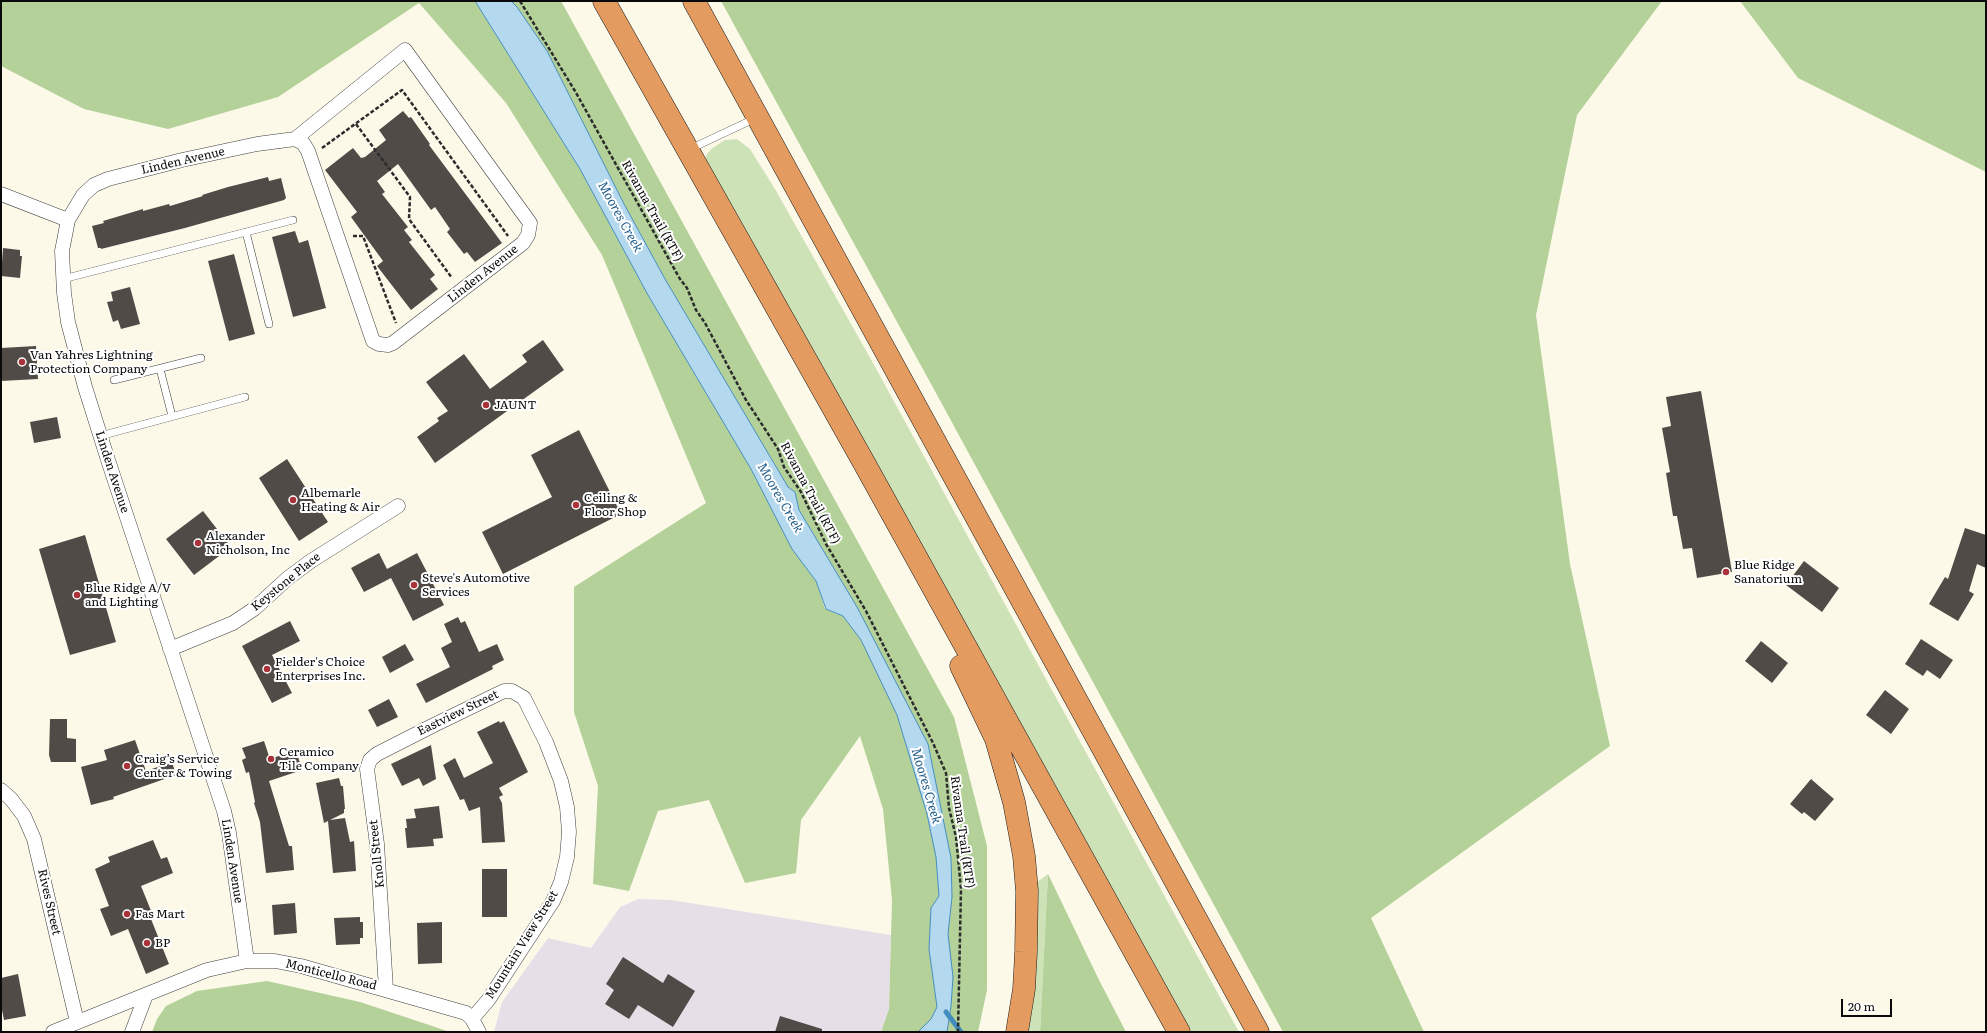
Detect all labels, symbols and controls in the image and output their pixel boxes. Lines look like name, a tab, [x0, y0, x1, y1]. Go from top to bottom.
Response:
street label: Linden Avenue	[140, 144, 226, 178]
street label: Rivanna Trail (RTF)	[618, 158, 686, 264]
water label: Moores Creek	[594, 179, 646, 255]
street label: Linden Avenue	[445, 242, 521, 306]
place label: Van Yahres Lightning Protection Company	[30, 348, 153, 376]
marker: Van Yahres Lightning Protection Company	[17, 357, 27, 367]
place label: JAUNT	[494, 398, 536, 412]
marker: JAUNT	[481, 400, 491, 410]
street label: Linden Avenue	[92, 429, 132, 515]
street label: Rivanna Trail (RTF)	[777, 440, 843, 546]
water label: Moores Creek	[754, 460, 806, 536]
place label: Albemarle Heating & Air	[301, 486, 380, 514]
place label: Ceiling & Floor Shop	[584, 491, 646, 519]
marker: Albemarle Heating & Air	[288, 495, 298, 505]
marker: Ceiling & Floor Shop	[571, 500, 581, 510]
place label: Alexander Nicholson, Inc	[206, 529, 290, 557]
marker: Alexander Nicholson, Inc	[193, 538, 203, 548]
street label: Keystone Place	[249, 550, 323, 614]
place label: Blue Ridge Sanatorium	[1734, 558, 1802, 586]
marker: Blue Ridge Sanatorium	[1721, 567, 1731, 577]
place label: Steve's Automotive Services	[422, 571, 530, 599]
marker: Steve's Automotive Services	[409, 580, 419, 590]
place label: Blue Ridge A/V and Lighting	[85, 581, 171, 609]
marker: Blue Ridge A/V and Lighting	[72, 590, 82, 600]
place label: Fielder's Choice Enterprises Inc.	[275, 655, 366, 683]
marker: Fielder's Choice Enterprises Inc.	[262, 664, 272, 674]
street label: Eastview Street	[415, 687, 501, 739]
place label: Ceramico Tile Company	[279, 745, 359, 773]
water label: Moores Creek	[908, 746, 944, 826]
place label: Craig’s Service Center & Towing	[135, 752, 232, 780]
marker: Ceramico Tile Company	[266, 754, 276, 764]
marker: Craig’s Service Center & Towing	[122, 761, 132, 771]
street label: Rivanna Trail (RTF)	[947, 775, 977, 889]
street label: Linden Avenue	[218, 818, 246, 904]
street label: Knoll Street	[366, 819, 388, 889]
street label: Rives Street	[34, 868, 64, 936]
street label: Mountain View Street	[483, 888, 561, 1002]
place label: Fas Mart	[135, 907, 185, 921]
marker: Fas Mart	[122, 909, 132, 919]
place label: BP	[155, 936, 170, 950]
marker: BP	[142, 938, 152, 948]
street label: Monticello Road	[284, 957, 378, 993]
scale bar	[1843, 991, 1894, 1017]
text: 20 m	[1848, 997, 1875, 1015]

